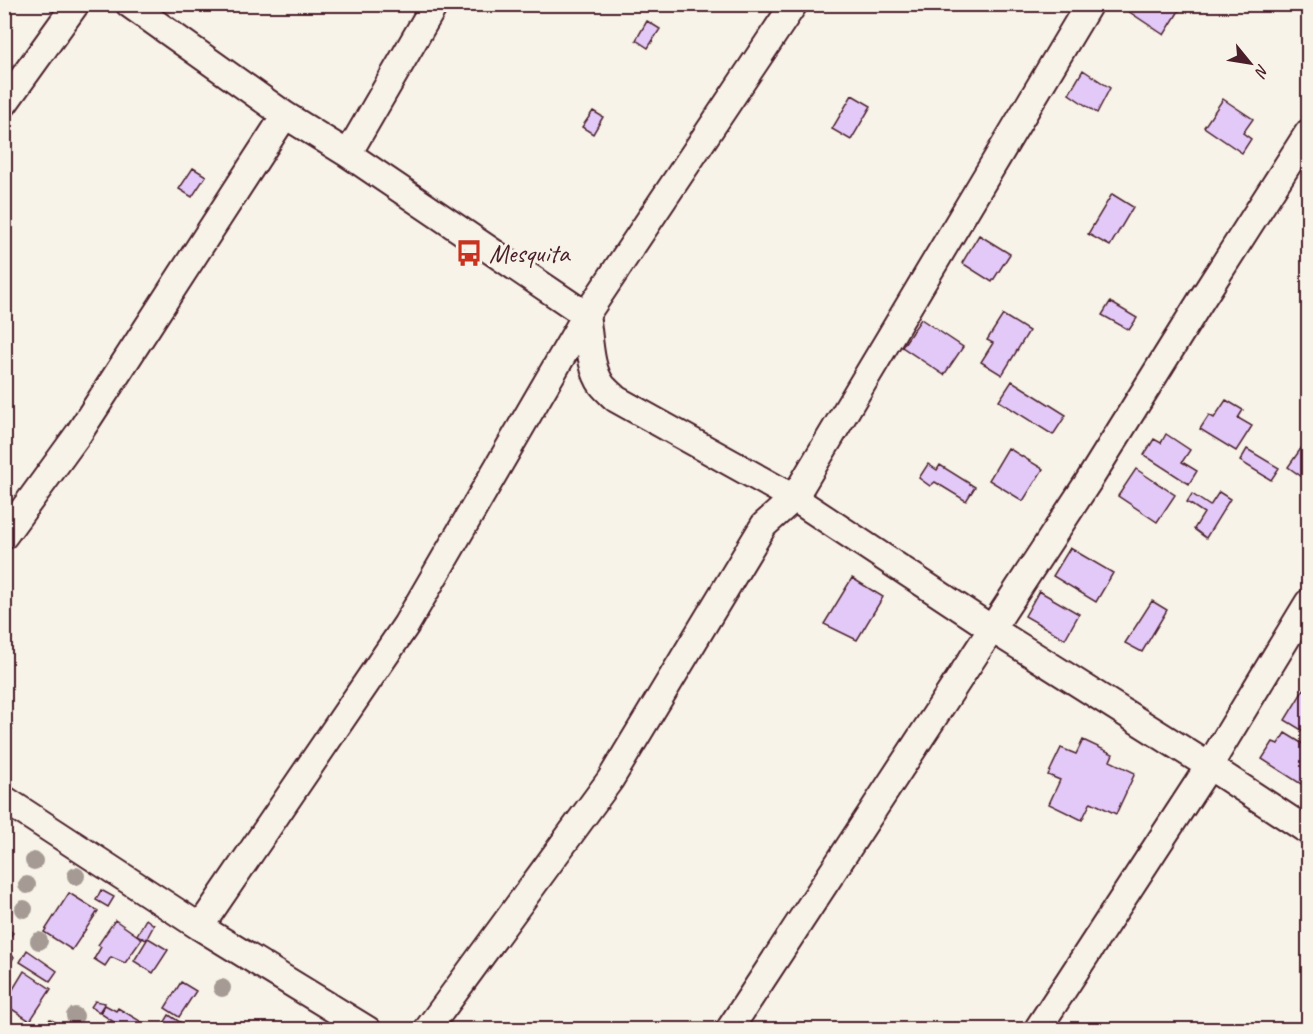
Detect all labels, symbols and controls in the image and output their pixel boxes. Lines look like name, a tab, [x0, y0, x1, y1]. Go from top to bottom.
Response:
north arrow	[1220, 33, 1280, 93]
text: N	[1249, 61, 1273, 82]
place label: Mesquita	[489, 237, 571, 270]
bus stop icon: Mesquita	[454, 238, 484, 268]

